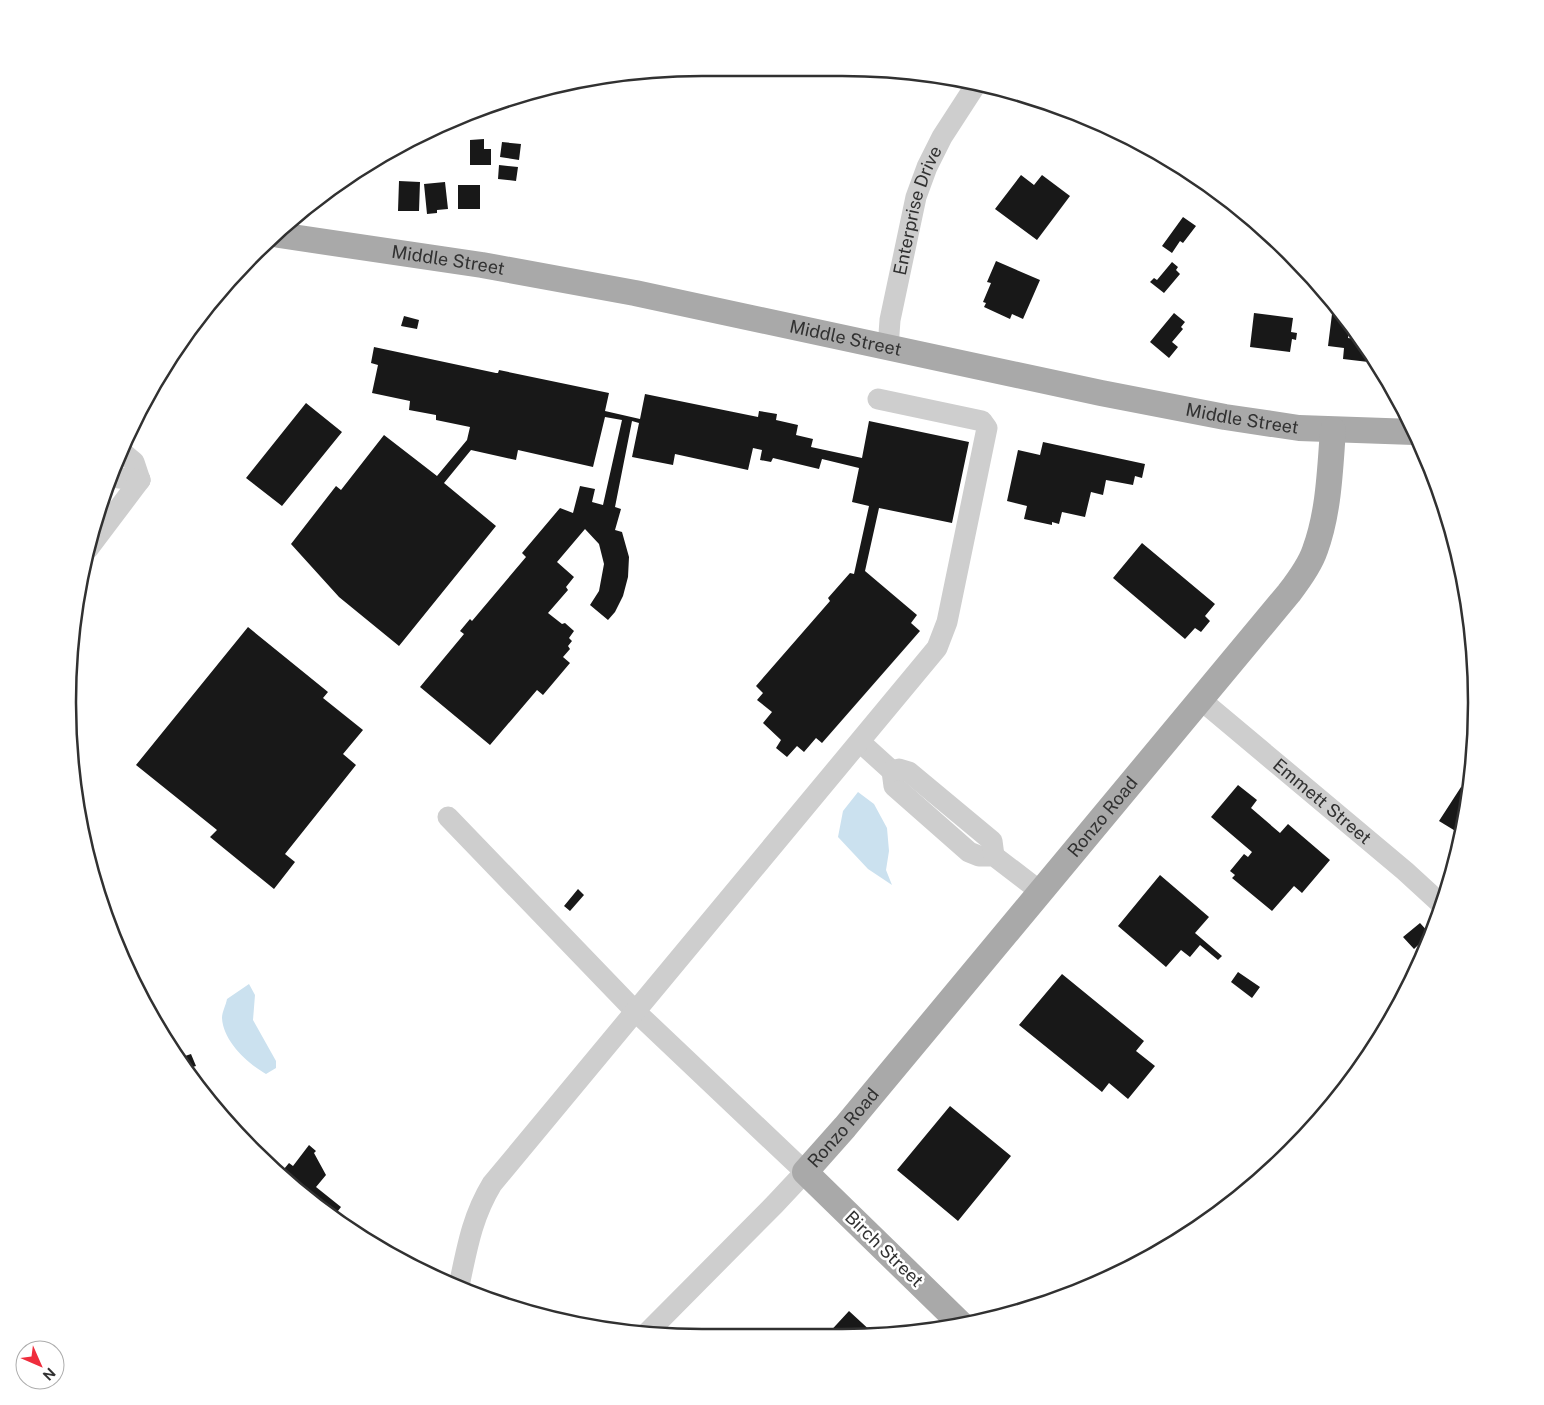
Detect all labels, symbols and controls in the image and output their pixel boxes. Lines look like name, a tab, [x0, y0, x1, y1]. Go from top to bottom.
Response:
street label: Enterprise Drive	[889, 142, 946, 277]
street label: Middle Street	[390, 241, 506, 279]
street label: Middle Street	[788, 315, 904, 360]
street label: Middle Street	[1184, 399, 1300, 438]
street label: Emmett Street	[1269, 754, 1376, 848]
street label: Ronzo Road	[1063, 772, 1142, 861]
street label: Ronzo Road	[803, 1084, 883, 1172]
street label: Birch Street	[841, 1206, 928, 1291]
north arrow	[15, 1340, 65, 1390]
text: N	[40, 1365, 59, 1384]

